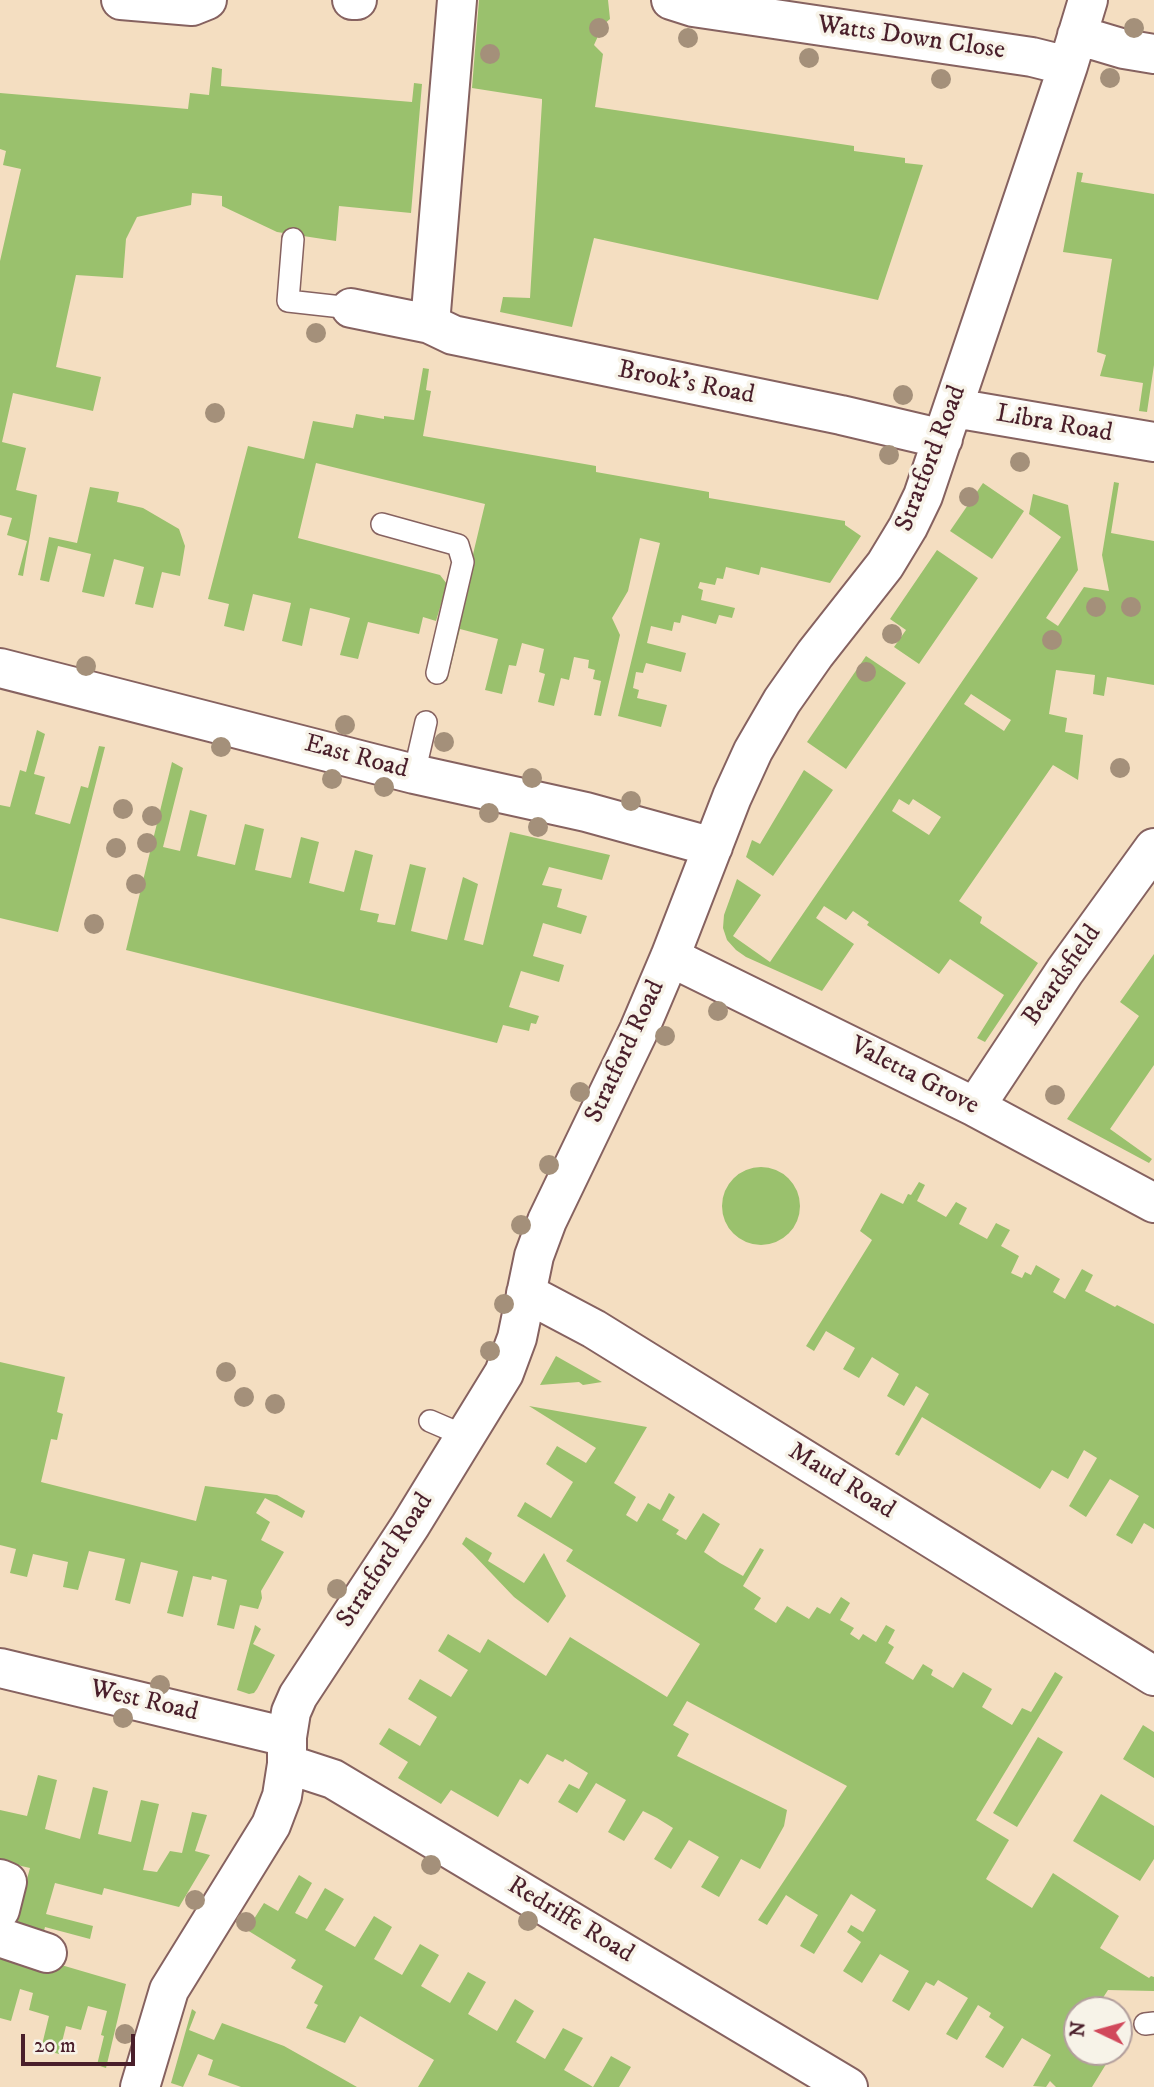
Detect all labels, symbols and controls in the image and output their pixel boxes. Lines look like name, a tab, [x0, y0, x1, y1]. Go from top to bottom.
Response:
street label: Watts Down Close	[815, 10, 1007, 68]
street label: Brook's Road	[615, 355, 757, 413]
street label: Stratford Road	[890, 382, 974, 536]
street label: Libra Road	[993, 399, 1115, 451]
street label: East Road	[301, 729, 411, 787]
street label: Beardsfield	[1017, 920, 1109, 1032]
street label: Stratford Road	[579, 976, 673, 1128]
street label: Valetta Grove	[844, 1031, 984, 1123]
street label: Maud Road	[782, 1437, 900, 1527]
street label: Stratford Road	[331, 1488, 441, 1634]
street label: West Road	[87, 1674, 201, 1730]
street label: Redriffe Road	[501, 1871, 639, 1971]
north arrow	[1063, 1996, 1133, 2066]
scale bar	[24, 2021, 138, 2064]
text: N	[1066, 2021, 1091, 2038]
text: 20 m	[34, 2033, 76, 2059]

